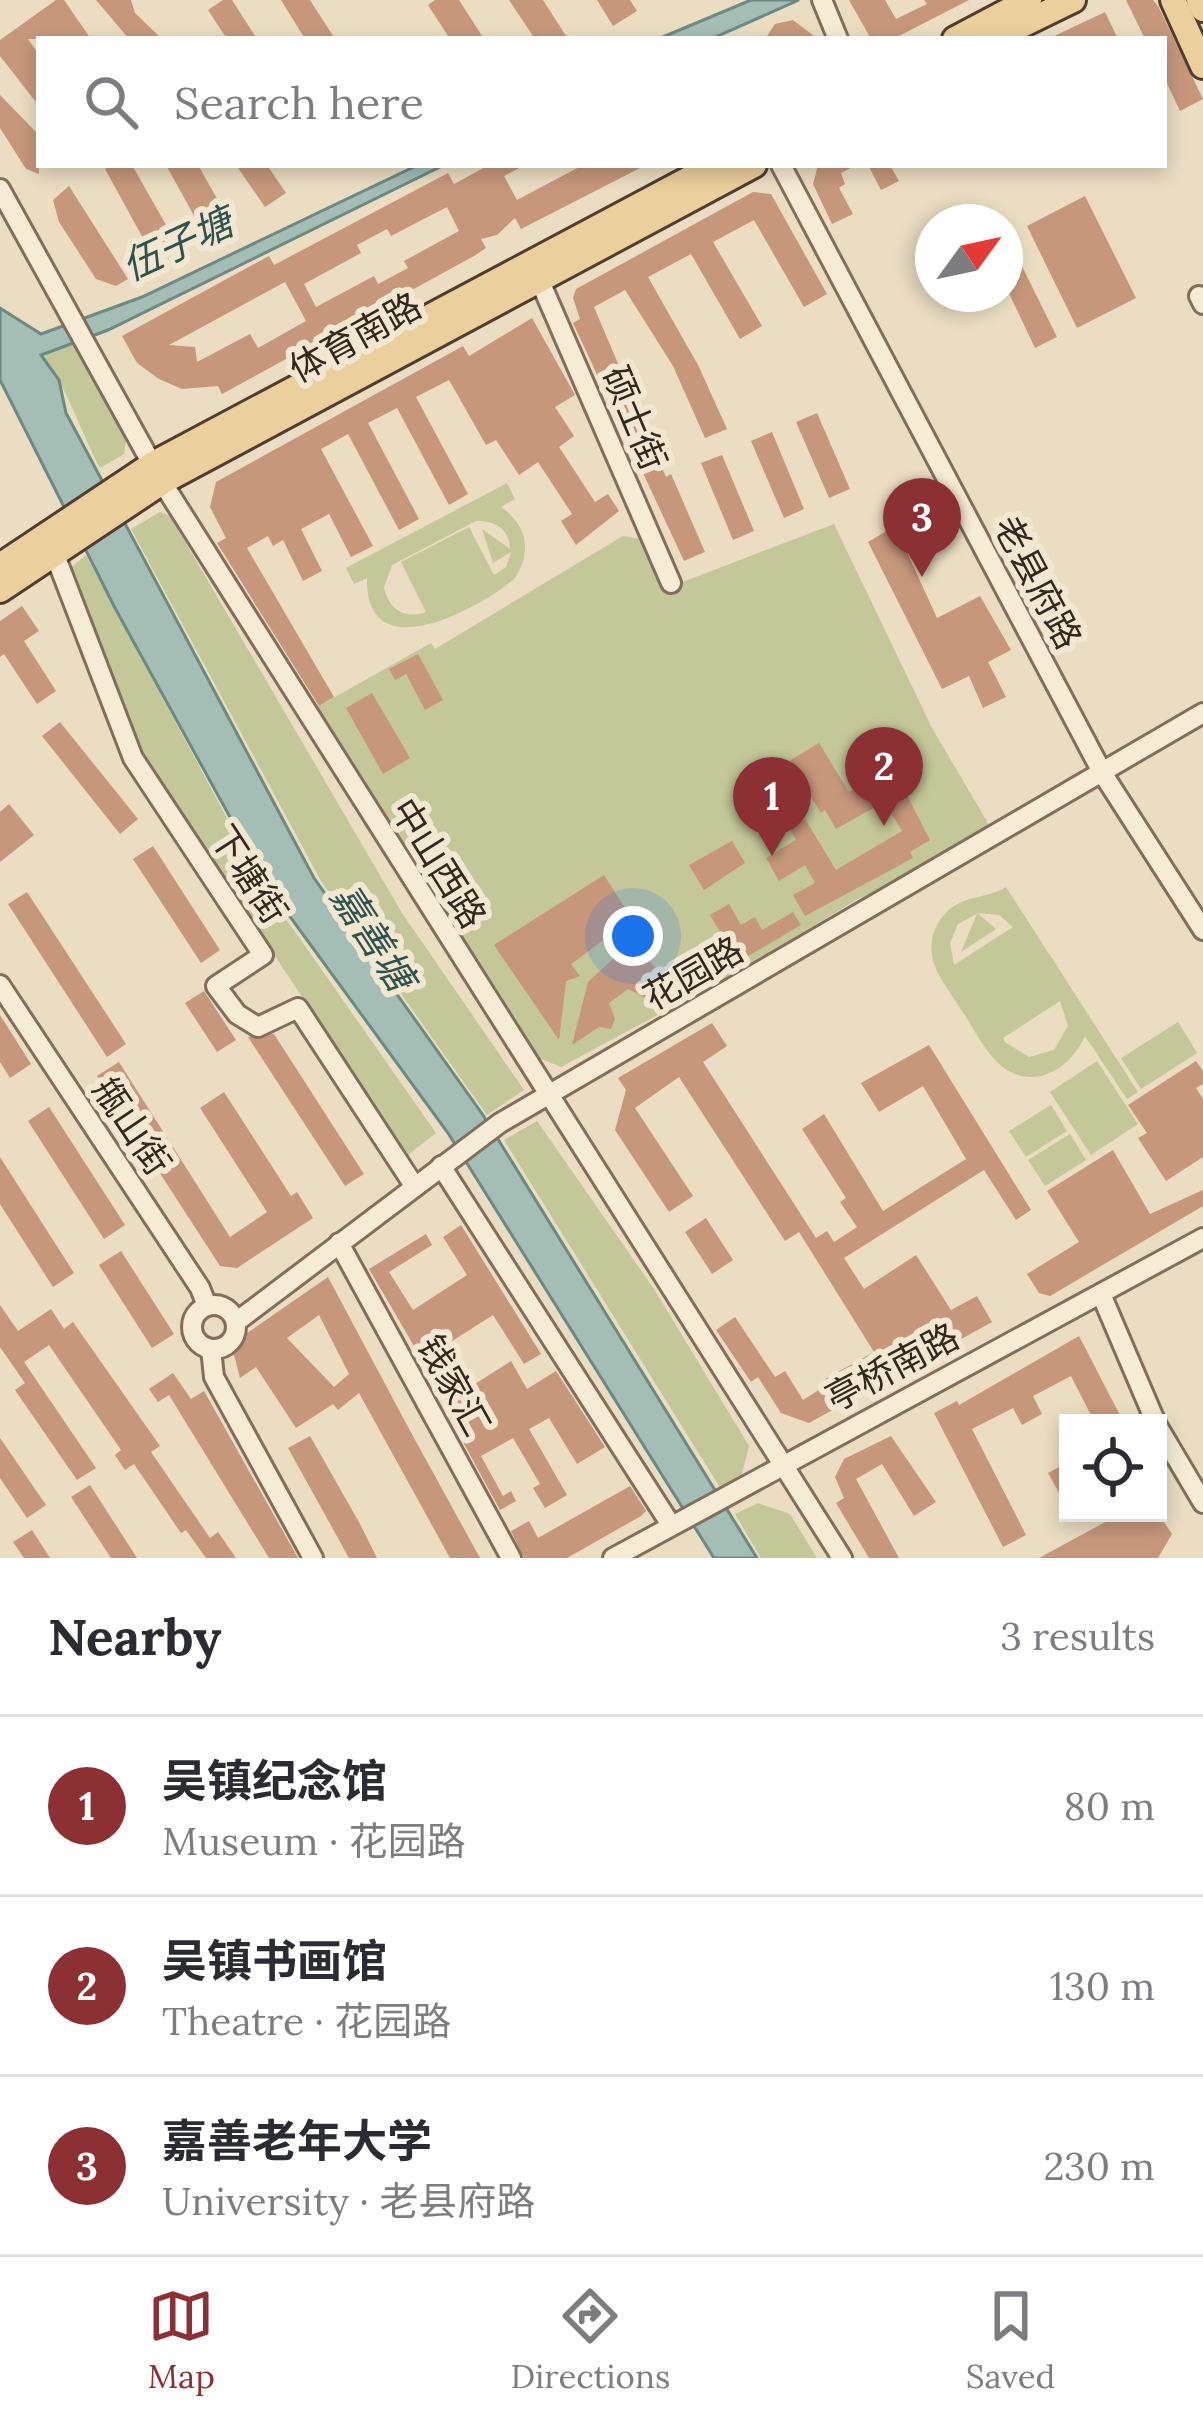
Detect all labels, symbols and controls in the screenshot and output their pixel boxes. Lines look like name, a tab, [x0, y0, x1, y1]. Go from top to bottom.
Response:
search box	[36, 36, 1167, 168]
icon: search	[78, 69, 144, 135]
text: Search here	[174, 74, 424, 131]
water label: 伍子塘	[113, 194, 246, 291]
north arrow	[915, 204, 1023, 312]
street label: 体育南路	[281, 282, 429, 392]
street label: 硕士街	[593, 359, 677, 477]
pin: 3	[883, 478, 961, 577]
street label: 老县府路	[984, 508, 1092, 656]
pin: 2	[845, 727, 923, 826]
pin: 1	[733, 757, 811, 856]
street label: 中山西路	[381, 790, 497, 936]
street label: 下塘街	[200, 816, 298, 932]
water label: 嘉善塘	[320, 874, 429, 1005]
your location	[603, 906, 663, 966]
street label: 花园路	[635, 926, 751, 1020]
street label: 甁山街	[83, 1068, 181, 1184]
street label: 亭桥南路	[818, 1313, 966, 1421]
street label: 钱家汇	[408, 1327, 500, 1443]
map controls	[1059, 1414, 1167, 1522]
button: locate	[1059, 1414, 1167, 1522]
text: Nearby	[48, 1604, 221, 1669]
text: 3 results	[1000, 1611, 1155, 1661]
text: 吴镇纪念馆	[162, 1752, 387, 1809]
text: 1	[79, 1781, 95, 1831]
text: 80 m	[1064, 1781, 1155, 1831]
text: Museum · 花园路	[162, 1816, 466, 1866]
text: 吴镇书画馆	[162, 1932, 387, 1989]
text: 2	[77, 1961, 97, 2011]
text: 130 m	[1050, 1961, 1155, 2011]
text: Theatre · 花园路	[162, 1996, 451, 2046]
text: 嘉善老年大学	[162, 2112, 432, 2169]
text: 3	[76, 2141, 98, 2191]
text: 230 m	[1044, 2141, 1155, 2191]
text: University · 老县府路	[162, 2176, 535, 2226]
tab: Map	[148, 2283, 215, 2397]
tab: Directions	[511, 2283, 670, 2397]
tab: Saved	[966, 2283, 1055, 2397]

